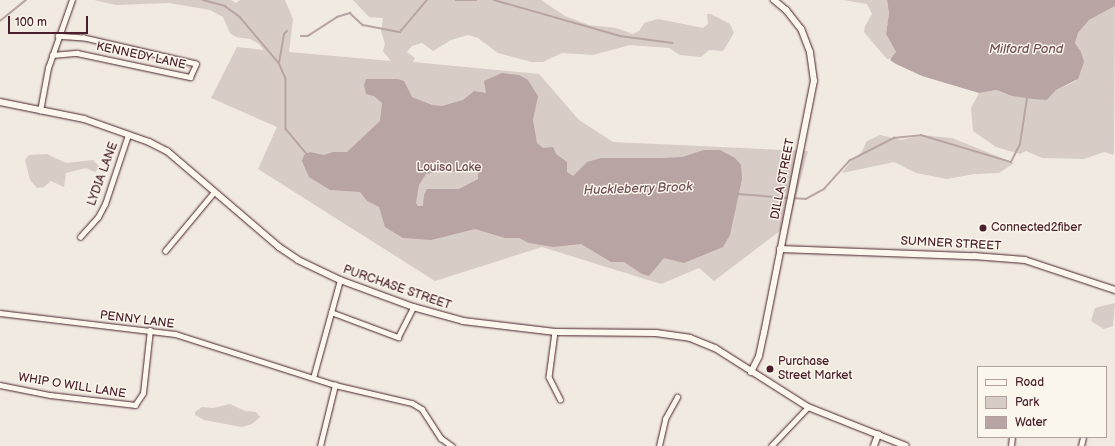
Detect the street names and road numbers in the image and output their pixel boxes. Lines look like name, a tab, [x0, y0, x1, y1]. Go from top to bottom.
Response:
street label: KENNEDY LANE	[95, 39, 187, 73]
street label: DILLA STREET	[768, 137, 798, 221]
street label: LYDIA LANE	[85, 140, 121, 208]
street label: SUMNER STREET	[900, 234, 1002, 254]
street label: PURCHASE STREET	[341, 263, 453, 313]
street label: PENNY LANE	[99, 308, 175, 332]
street label: WHIP O WILL LANE	[17, 370, 127, 402]

